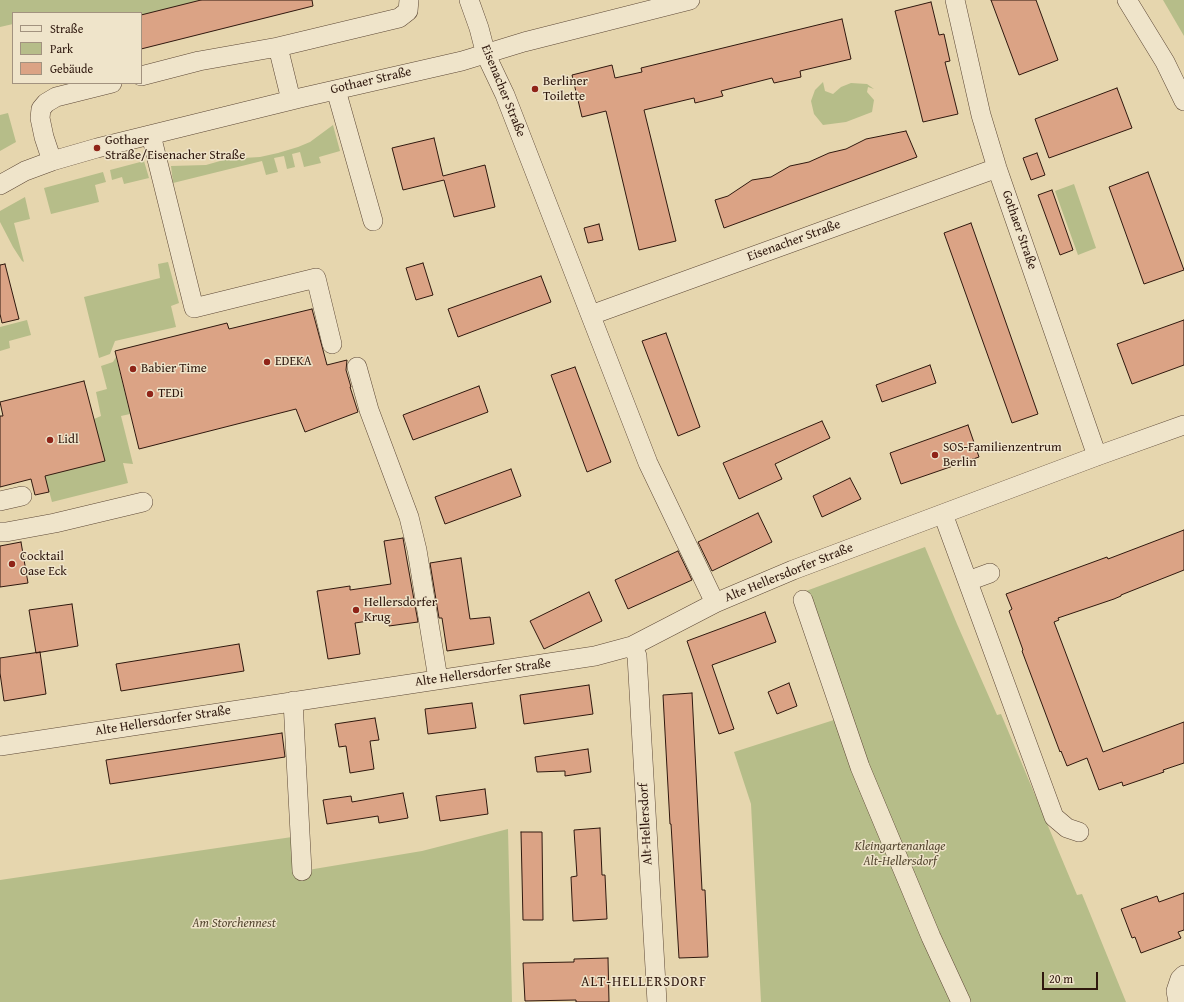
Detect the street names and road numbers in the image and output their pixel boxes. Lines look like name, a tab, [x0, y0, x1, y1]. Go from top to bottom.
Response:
street label: Eisenacher Straße	[477, 43, 529, 139]
street label: Gothaer Straße	[329, 64, 413, 98]
street label: Gothaer Straße	[998, 188, 1040, 272]
street label: Eisenacher Straße	[745, 217, 843, 265]
street label: Alte Hellersdorfer Straße	[722, 540, 856, 606]
street label: Alte Hellersdorfer Straße	[414, 656, 552, 690]
street label: Alte Hellersdorfer Straße	[94, 703, 232, 739]
street label: Alt-Hellersdorf	[636, 782, 656, 866]

